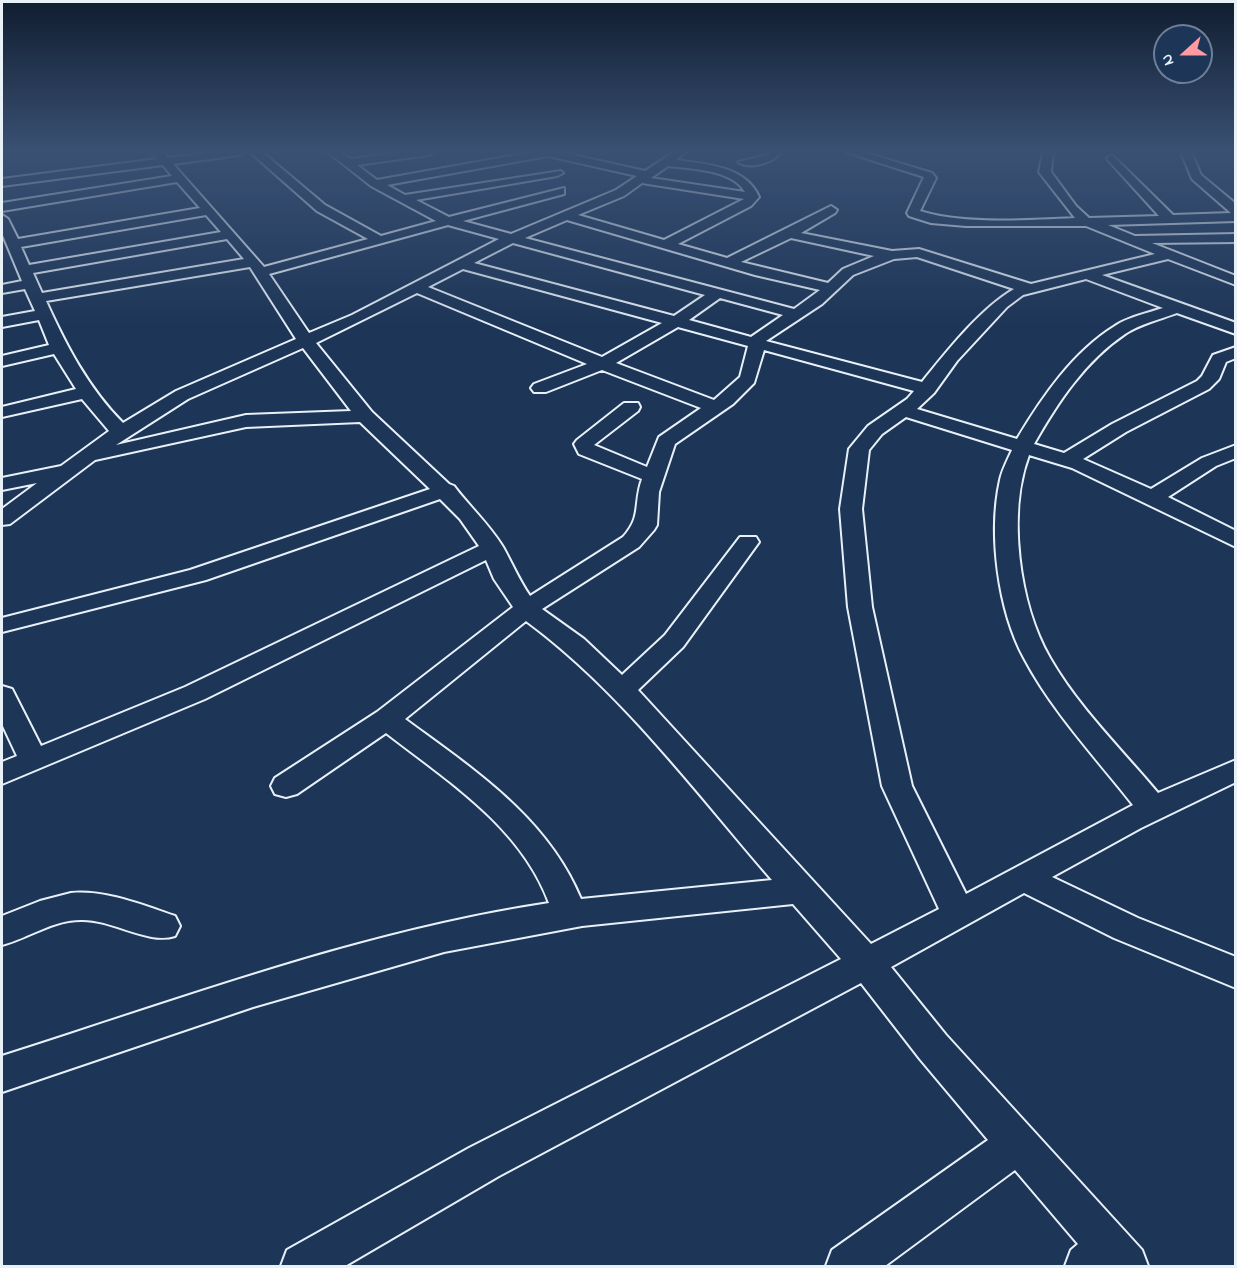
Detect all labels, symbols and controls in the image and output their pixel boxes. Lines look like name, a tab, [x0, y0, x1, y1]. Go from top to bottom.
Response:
north arrow	[1153, 24, 1213, 84]
text: N	[1155, 50, 1181, 69]

